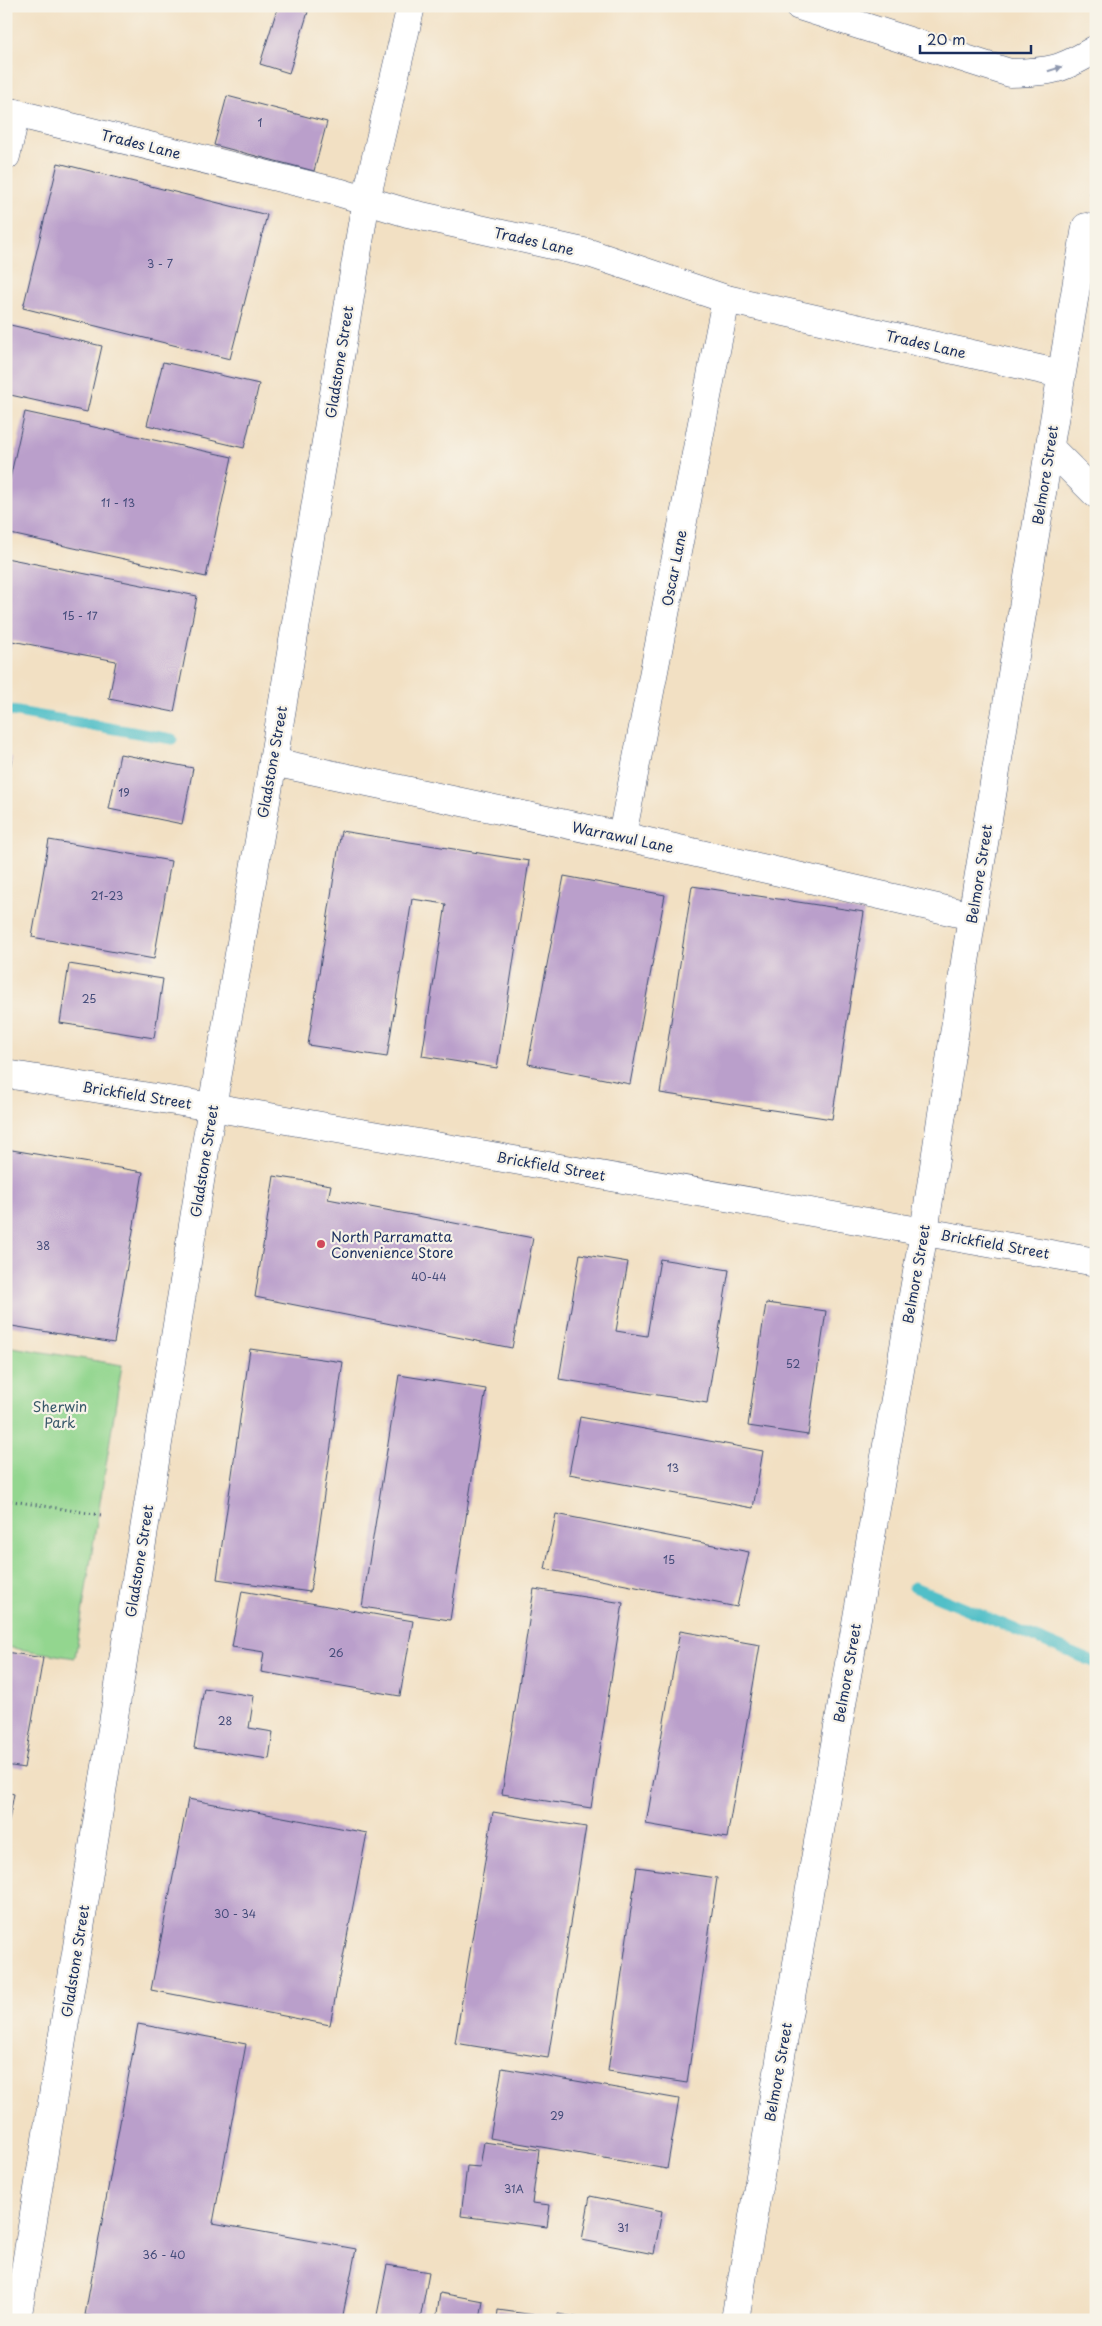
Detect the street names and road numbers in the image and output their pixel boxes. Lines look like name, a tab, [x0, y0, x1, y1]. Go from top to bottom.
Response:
street label: Trades Lane	[99, 124, 183, 164]
street label: Trades Lane	[492, 222, 576, 260]
street label: Gladstone Street	[320, 304, 358, 420]
street label: Trades Lane	[884, 325, 968, 363]
street label: Belmore Street	[1027, 424, 1063, 526]
street label: Oscar Lane	[656, 528, 692, 608]
street label: Gladstone Street	[252, 704, 292, 820]
street label: Warrawul Lane	[570, 816, 676, 858]
street label: Belmore Street	[961, 823, 997, 925]
street label: Brickfield Street	[81, 1076, 193, 1114]
street label: Gladstone Street	[185, 1103, 223, 1219]
street label: Brickfield Street	[495, 1146, 607, 1186]
street label: Belmore Street	[897, 1223, 935, 1325]
street label: Brickfield Street	[939, 1224, 1051, 1264]
street label: Gladstone Street	[120, 1503, 158, 1619]
street label: Belmore Street	[828, 1622, 866, 1724]
street label: Gladstone Street	[56, 1903, 94, 2019]
street label: Belmore Street	[759, 2021, 797, 2123]

